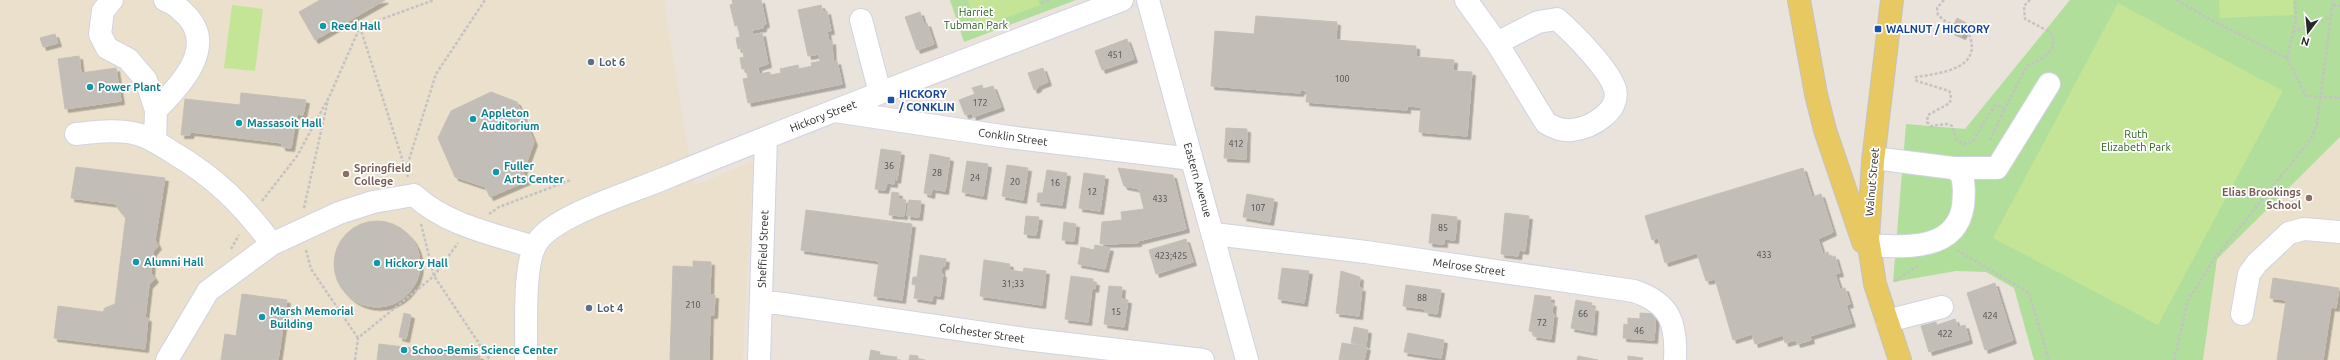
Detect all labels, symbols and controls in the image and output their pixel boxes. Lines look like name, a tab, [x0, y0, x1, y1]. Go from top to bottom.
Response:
park label: Harriet Tubman Park	[944, 6, 1009, 31]
north arrow	[2288, 12, 2328, 52]
place label: Reed Hall	[331, 20, 381, 32]
marker: Reed Hall	[318, 21, 328, 31]
place label: WALNUT / HICKORY	[1886, 23, 1990, 35]
marker: WALNUT / HICKORY	[1873, 24, 1883, 34]
text: N	[2300, 35, 2311, 49]
house number: 451	[1107, 50, 1123, 60]
place label: Lot 6	[599, 56, 625, 68]
marker: Lot 6	[586, 57, 596, 67]
house number: 100	[1334, 74, 1350, 84]
place label: Power Plant	[98, 81, 161, 93]
marker: Power Plant	[85, 82, 95, 92]
place label: HICKORY / CONKLIN	[898, 88, 955, 113]
marker: HICKORY / CONKLIN	[886, 95, 896, 105]
street label: Hickory Street	[788, 98, 859, 134]
house number: 172	[972, 98, 988, 108]
place label: Appleton Auditorium	[481, 107, 540, 132]
marker: Appleton Auditorium	[468, 114, 478, 124]
place label: Massasoit Hall	[247, 117, 323, 129]
marker: Massasoit Hall	[234, 118, 244, 128]
street label: Conklin Street	[977, 126, 1049, 148]
park label: Ruth Elizabeth Park	[2101, 128, 2171, 153]
house number: 412	[1228, 139, 1244, 149]
street label: Eastern Avenue	[1182, 141, 1214, 219]
street label: Walnut Street	[1863, 147, 1881, 217]
place label: Fuller Arts Center	[504, 160, 564, 185]
house number: 36	[884, 161, 894, 171]
place label: Springfield College	[354, 162, 411, 187]
marker: Fuller Arts Center	[491, 167, 501, 177]
house number: 28	[932, 168, 942, 178]
marker: Springfield College	[341, 169, 351, 179]
house number: 24	[970, 173, 980, 183]
house number: 20	[1010, 177, 1020, 187]
house number: 16	[1050, 178, 1060, 188]
place label: Elias Brookings School	[2222, 186, 2302, 211]
house number: 12	[1087, 187, 1097, 197]
marker: Elias Brookings School	[2304, 193, 2314, 203]
house number: 433	[1152, 194, 1168, 204]
house number: 107	[1250, 203, 1266, 213]
street label: Sheffield Street	[756, 209, 770, 288]
house number: 85	[1438, 223, 1448, 233]
house number: 433	[1756, 250, 1772, 260]
house number: 423;425	[1155, 251, 1187, 261]
place label: Alumni Hall	[144, 256, 204, 268]
street label: Melrose Street	[1432, 256, 1507, 278]
marker: Alumni Hall	[131, 257, 141, 267]
place label: Hickory Hall	[385, 257, 448, 269]
marker: Hickory Hall	[372, 258, 382, 268]
house number: 31;33	[1002, 279, 1024, 289]
house number: 88	[1417, 293, 1427, 303]
house number: 210	[685, 300, 701, 310]
place label: Lot 4	[597, 302, 623, 314]
marker: Lot 4	[584, 303, 594, 313]
place label: Marsh Memorial Building	[270, 305, 354, 330]
house number: 15	[1111, 307, 1121, 317]
house number: 66	[1578, 309, 1588, 319]
house number: 424	[1982, 311, 1998, 321]
marker: Marsh Memorial Building	[257, 312, 267, 322]
house number: 72	[1537, 318, 1547, 328]
street label: Colchester Street	[939, 321, 1026, 345]
house number: 46	[1634, 326, 1644, 336]
house number: 422	[1937, 329, 1953, 339]
place label: Schoo-Bemis Science Center	[412, 344, 558, 356]
marker: Schoo-Bemis Science Center	[399, 345, 409, 355]

